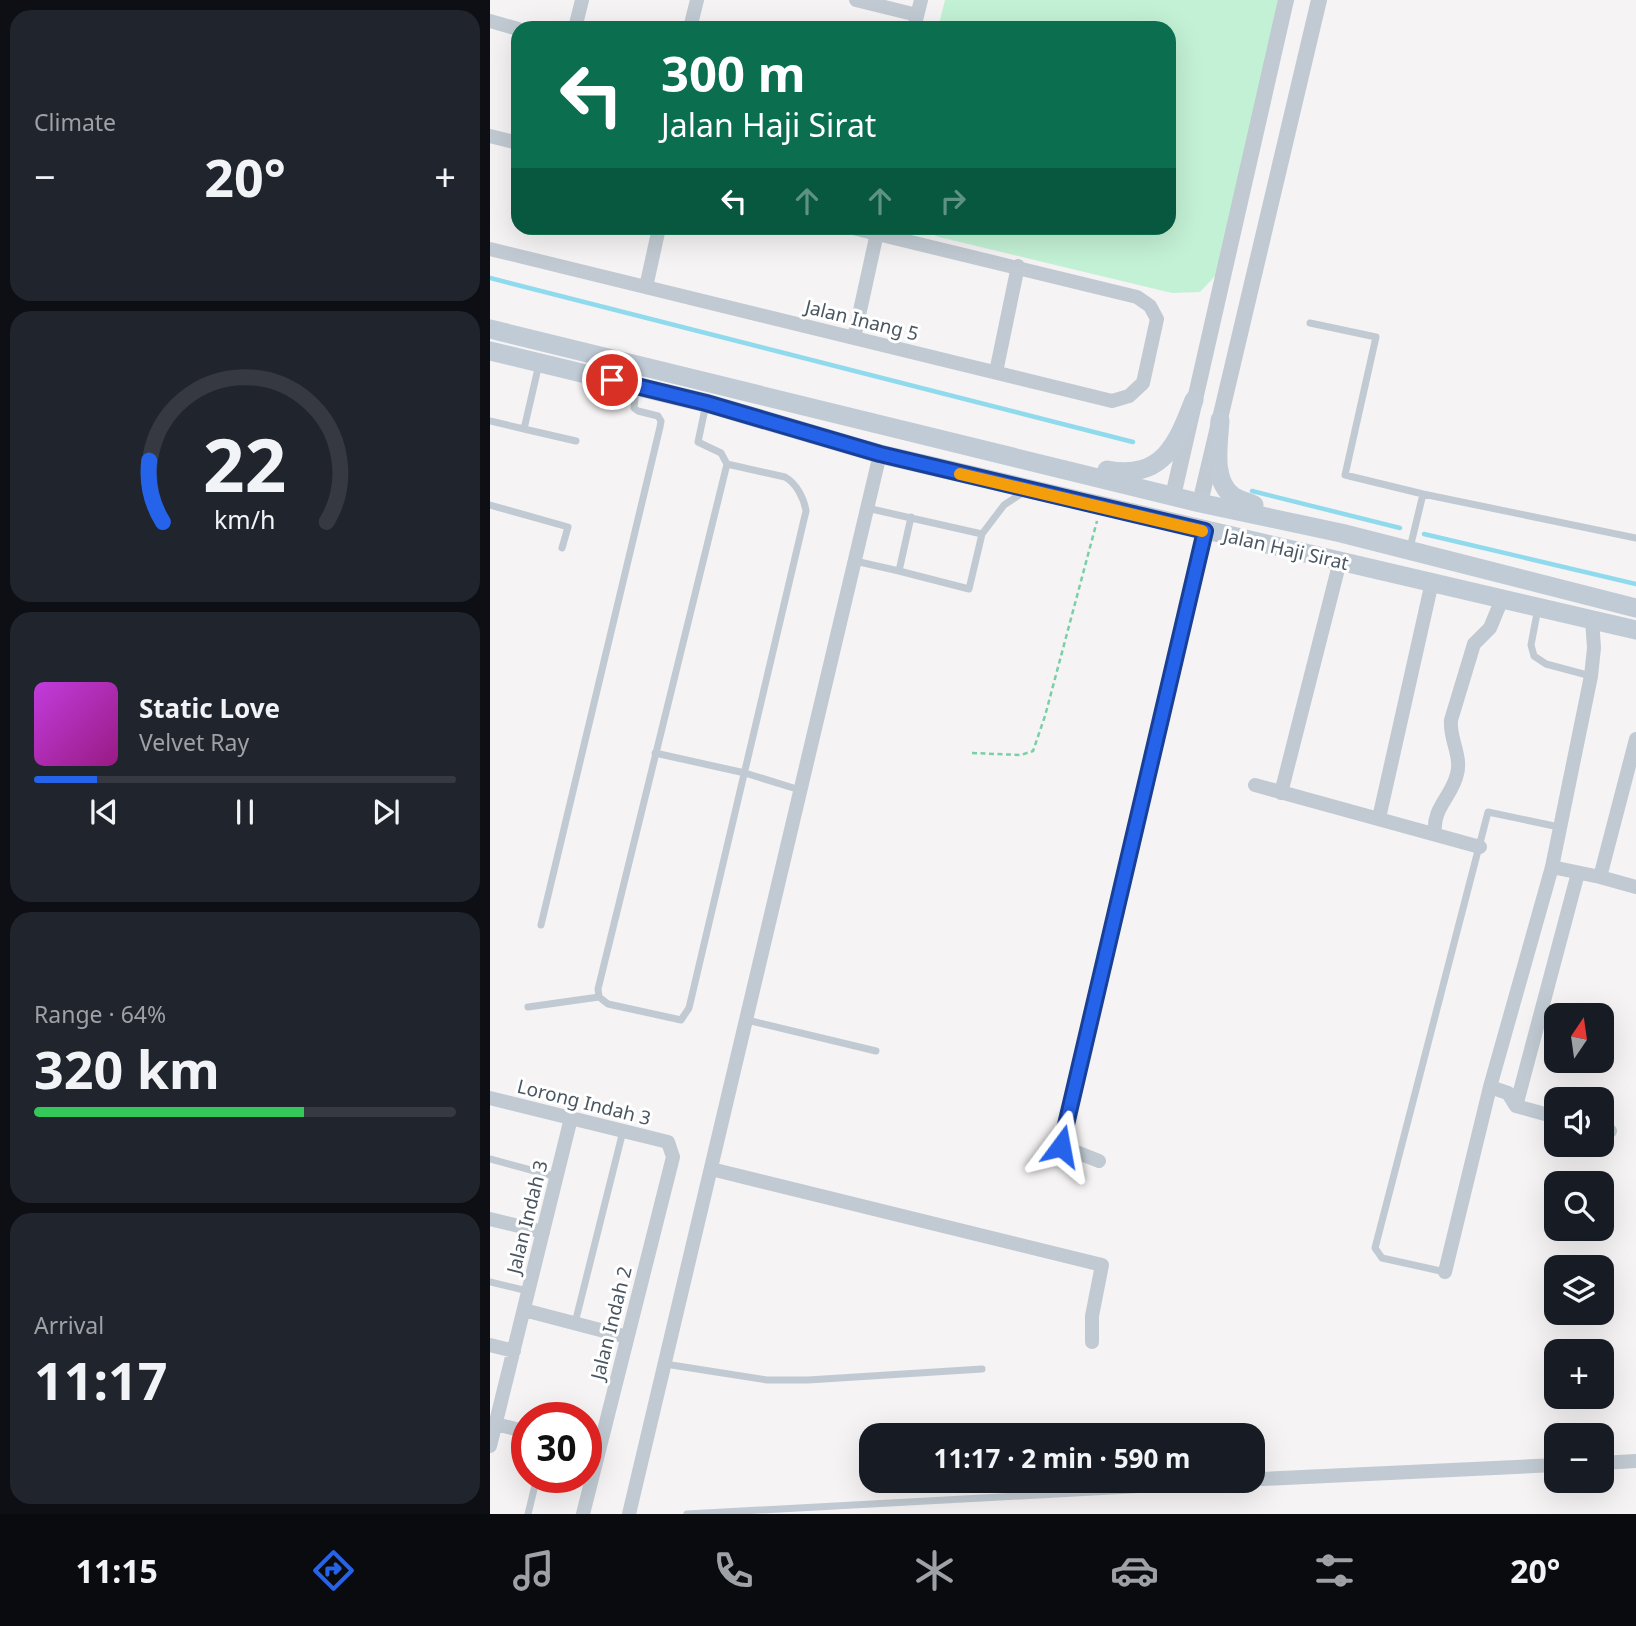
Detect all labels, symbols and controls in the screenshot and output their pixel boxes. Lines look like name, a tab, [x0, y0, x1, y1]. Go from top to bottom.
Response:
text: 300 m	[661, 40, 806, 106]
icon: left	[546, 49, 637, 140]
text: Jalan Haji Sirat	[661, 103, 876, 146]
text: Climate	[34, 106, 116, 138]
text: 20°	[204, 141, 286, 212]
text: −	[34, 150, 56, 202]
text: +	[434, 150, 456, 202]
icon: left	[715, 182, 753, 220]
icon: ahead	[788, 182, 826, 220]
icon: ahead	[861, 182, 899, 220]
icon: right	[934, 182, 972, 220]
street label: Jalan Inang 5	[801, 293, 922, 347]
pin	[582, 350, 642, 410]
icon: arrive	[593, 361, 631, 399]
text: 22	[203, 415, 287, 514]
text: km/h	[214, 502, 276, 536]
street label: Jalan Haji Sirat	[1219, 521, 1351, 576]
text: Static Love	[139, 690, 280, 726]
text: Velvet Ray	[139, 726, 249, 758]
icon: previous	[85, 793, 123, 831]
icon: pause	[226, 793, 264, 831]
icon: next	[367, 793, 405, 831]
text: Range · 64%	[34, 998, 166, 1030]
north arrow	[1544, 1003, 1614, 1073]
map controls	[1544, 1003, 1614, 1493]
text: 320 km	[34, 1033, 220, 1104]
street label: Lorong Indah 3	[514, 1073, 654, 1131]
button: sound	[1544, 1087, 1614, 1157]
position arrow	[1024, 1109, 1098, 1183]
street label: Jalan Indah 3	[500, 1157, 554, 1278]
button: search	[1544, 1171, 1614, 1241]
button: layers	[1544, 1255, 1614, 1325]
street label: Jalan Indah 2	[584, 1263, 638, 1384]
text: Arrival	[34, 1309, 104, 1341]
button: +	[1544, 1339, 1614, 1409]
text: 11:17	[34, 1344, 168, 1415]
speed limit sign: 30	[511, 1402, 602, 1493]
button: −	[1544, 1423, 1614, 1493]
text: 11:17 · 2 min · 590 m	[934, 1440, 1190, 1476]
icon: directions	[309, 1546, 358, 1595]
icon: music	[509, 1546, 558, 1595]
icon: phone	[709, 1546, 758, 1595]
icon: climate	[910, 1546, 959, 1595]
icon: car	[1110, 1546, 1159, 1595]
icon: filters	[1310, 1546, 1359, 1595]
text: 11:15	[76, 1549, 158, 1592]
text: 20°	[1510, 1549, 1560, 1592]

